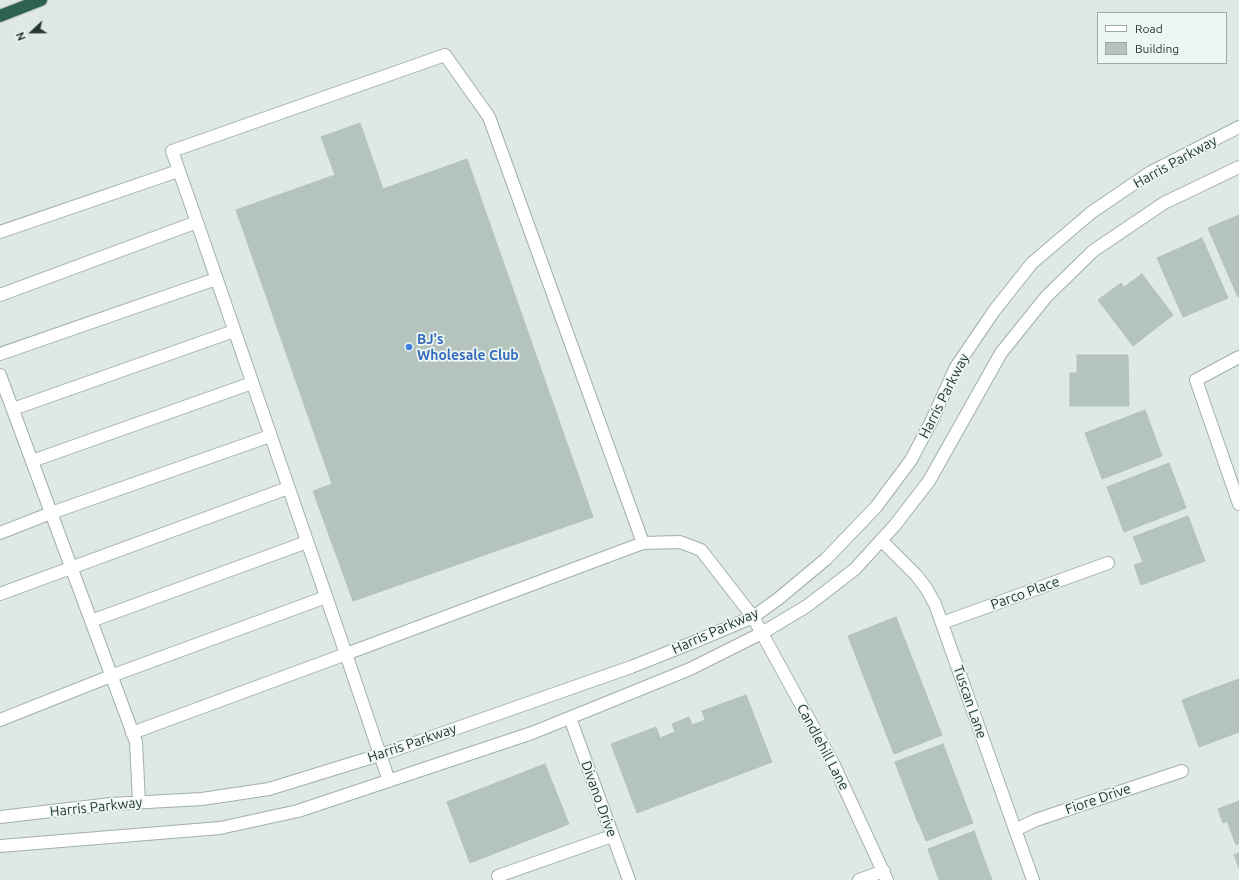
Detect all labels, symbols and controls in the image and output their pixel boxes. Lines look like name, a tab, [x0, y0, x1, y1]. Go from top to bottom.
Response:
north arrow	[12, 12, 52, 52]
legend	[1097, 12, 1227, 64]
text: Road	[1135, 22, 1163, 35]
text: N	[14, 30, 28, 43]
text: Building	[1135, 42, 1179, 55]
street label: Harris Parkway	[1130, 132, 1220, 192]
place label: BJ's Wholesale Club	[417, 331, 519, 364]
marker: BJ's Wholesale Club	[404, 342, 414, 352]
street label: Harris Parkway	[915, 351, 973, 441]
street label: Parco Place	[988, 573, 1062, 613]
street label: Harris Parkway	[669, 604, 761, 658]
street label: Tuscan Lane	[950, 663, 990, 741]
street label: Candlehill Lane	[793, 701, 853, 793]
street label: Harris Parkway	[365, 720, 459, 766]
street label: Divano Drive	[577, 759, 621, 839]
street label: Fiore Drive	[1063, 780, 1133, 818]
street label: Harris Parkway	[49, 794, 143, 820]

